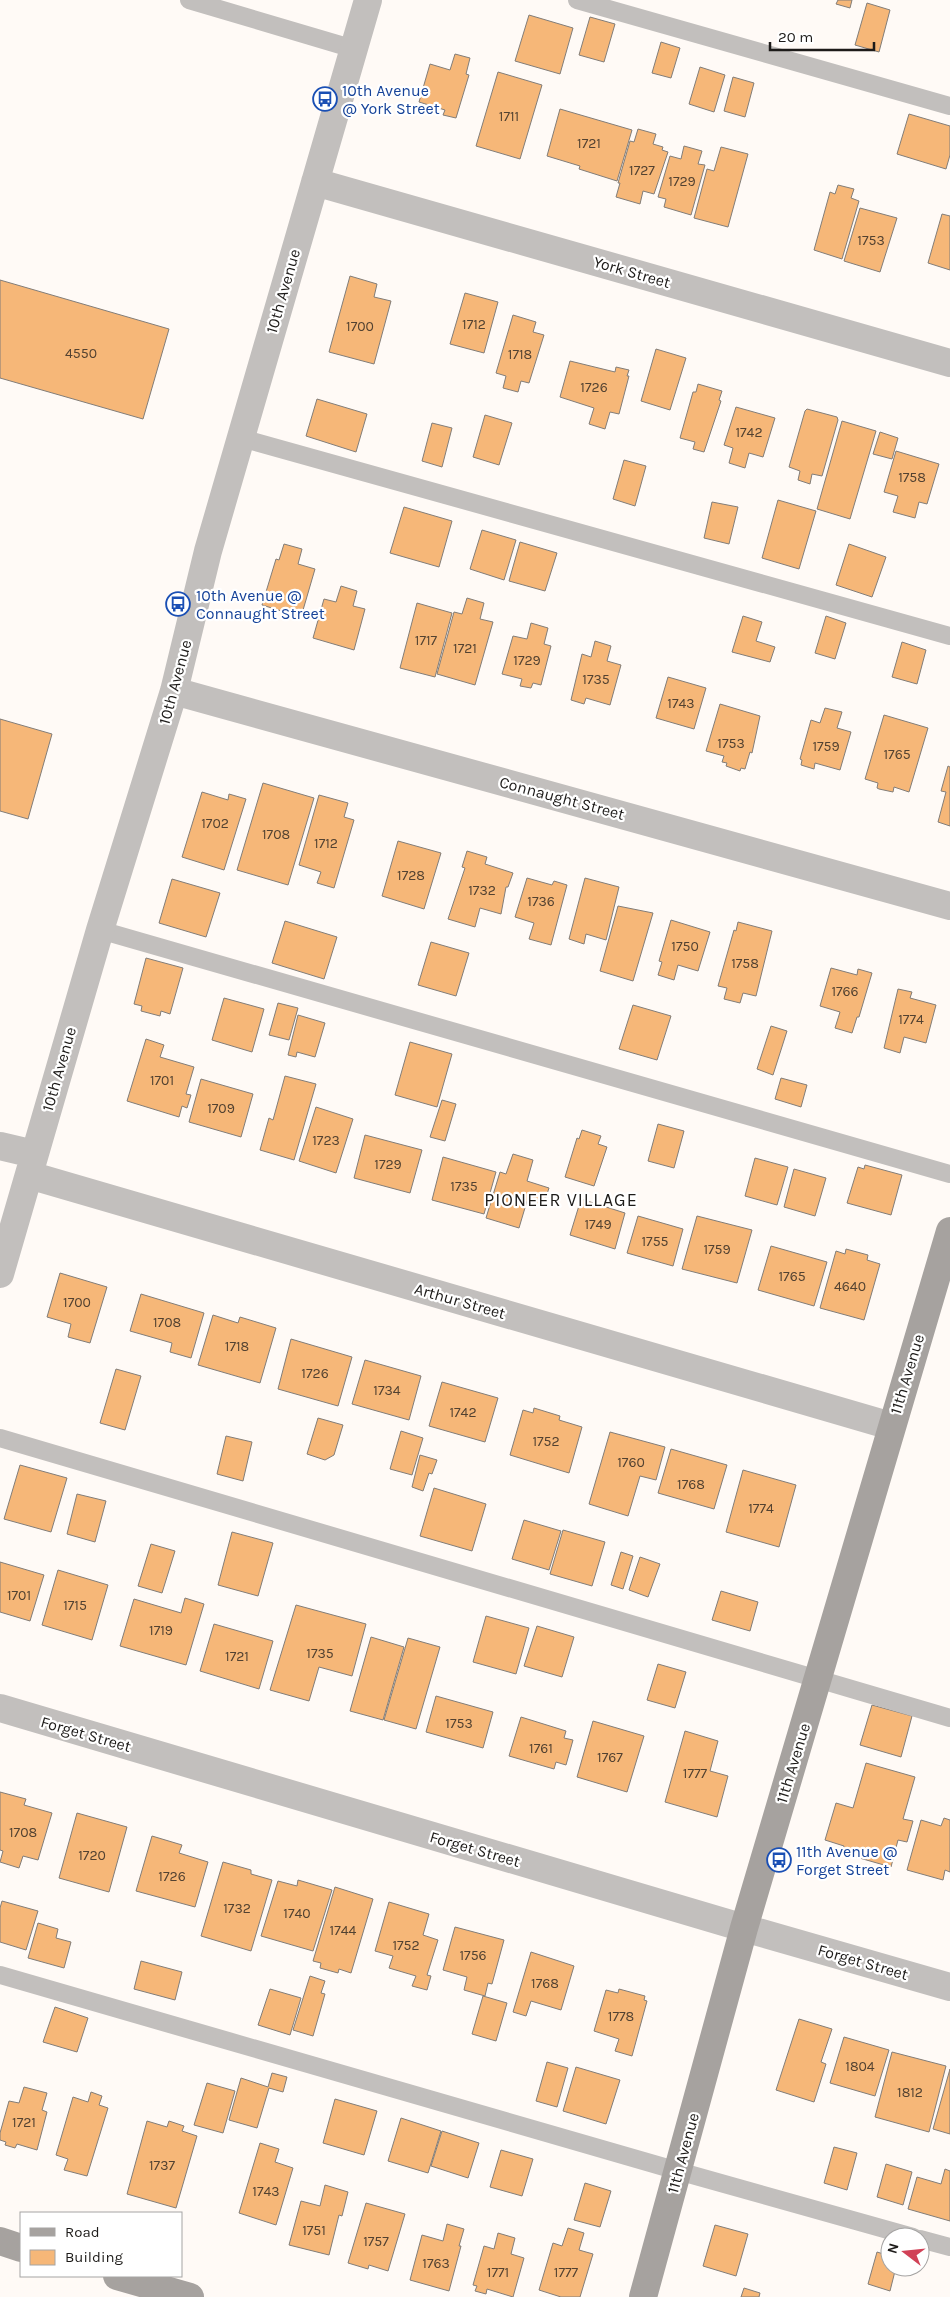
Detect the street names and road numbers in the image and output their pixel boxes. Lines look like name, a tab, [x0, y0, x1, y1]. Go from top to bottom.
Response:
street label: 10th Avenue	[262, 247, 304, 335]
street label: York Street	[591, 252, 673, 292]
street label: 10th Avenue	[155, 638, 195, 726]
street label: Connaught Street	[497, 772, 627, 824]
street label: 10th Avenue	[38, 1025, 80, 1113]
street label: Arthur Street	[412, 1279, 508, 1323]
street label: 11th Avenue	[886, 1332, 928, 1416]
street label: Forget Street	[39, 1712, 133, 1756]
street label: 11th Avenue	[772, 1721, 814, 1805]
street label: Forget Street	[428, 1827, 522, 1871]
street label: Forget Street	[816, 1940, 910, 1984]
street label: 11th Avenue	[663, 2111, 703, 2195]

